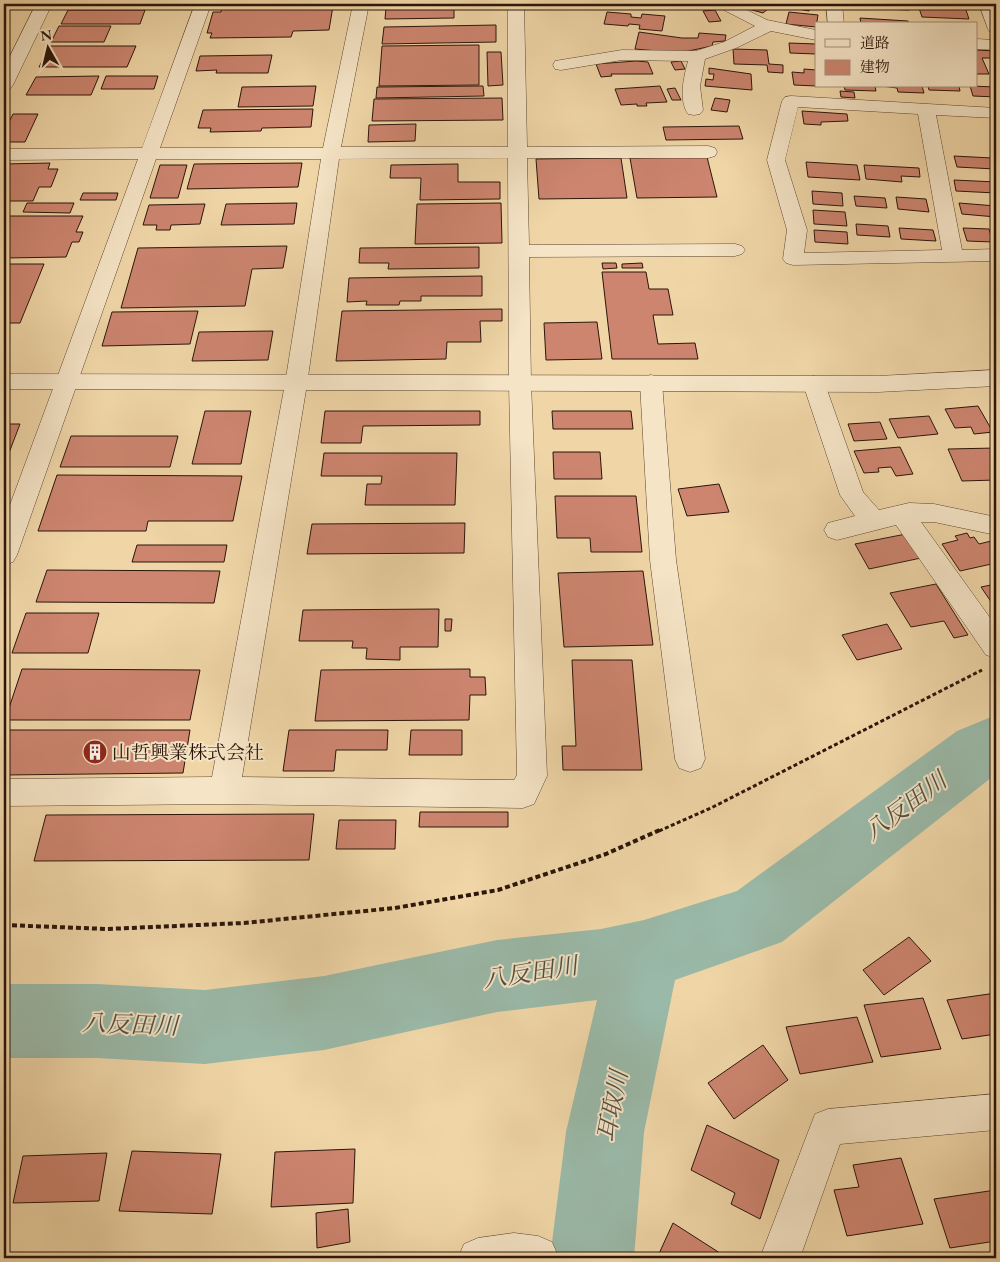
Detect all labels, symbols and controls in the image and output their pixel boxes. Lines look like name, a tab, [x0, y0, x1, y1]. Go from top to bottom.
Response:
north arrow	[22, 22, 72, 72]
legend	[815, 22, 978, 88]
text: N	[39, 25, 54, 45]
text: 道路	[860, 33, 890, 52]
text: 建物	[860, 57, 890, 76]
building icon: 山哲興業株式会社	[82, 739, 108, 765]
place label: 山哲興業株式会社	[112, 740, 264, 765]
water label: 八反田川	[857, 763, 955, 847]
water label: 八反田川	[480, 949, 583, 995]
water label: 八反田川	[81, 1007, 182, 1041]
water label: 耳取川	[590, 1065, 635, 1144]

